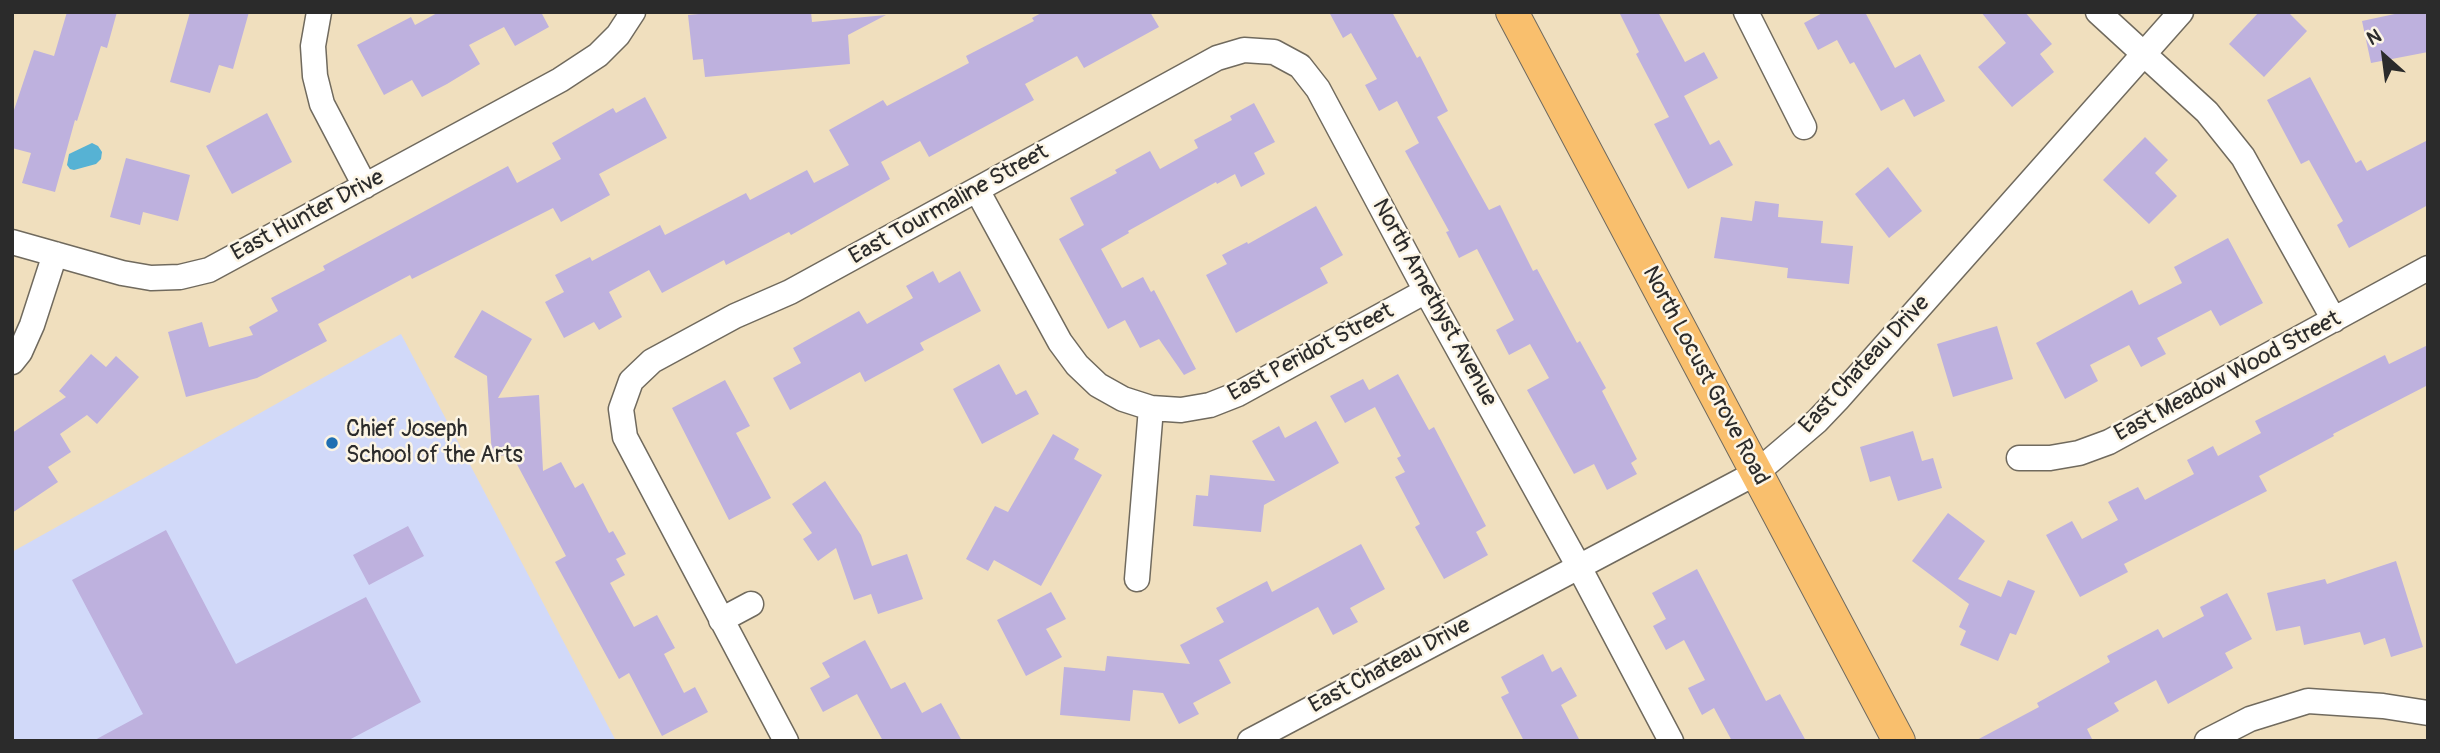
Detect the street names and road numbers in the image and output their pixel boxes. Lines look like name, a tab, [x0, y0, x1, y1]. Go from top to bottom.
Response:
street label: East Tourmaline Street	[845, 139, 1053, 271]
street label: East Hunter Drive	[227, 164, 389, 268]
street label: North Amethyst Avenue	[1366, 195, 1502, 411]
street label: North Locust Grove Road	[1636, 262, 1774, 490]
street label: East Chateau Drive	[1794, 290, 1936, 440]
street label: East Peridot Street	[1224, 298, 1398, 408]
street label: East Meadow Wood Street	[2110, 306, 2346, 448]
street label: East Chateau Drive	[1305, 612, 1475, 720]

